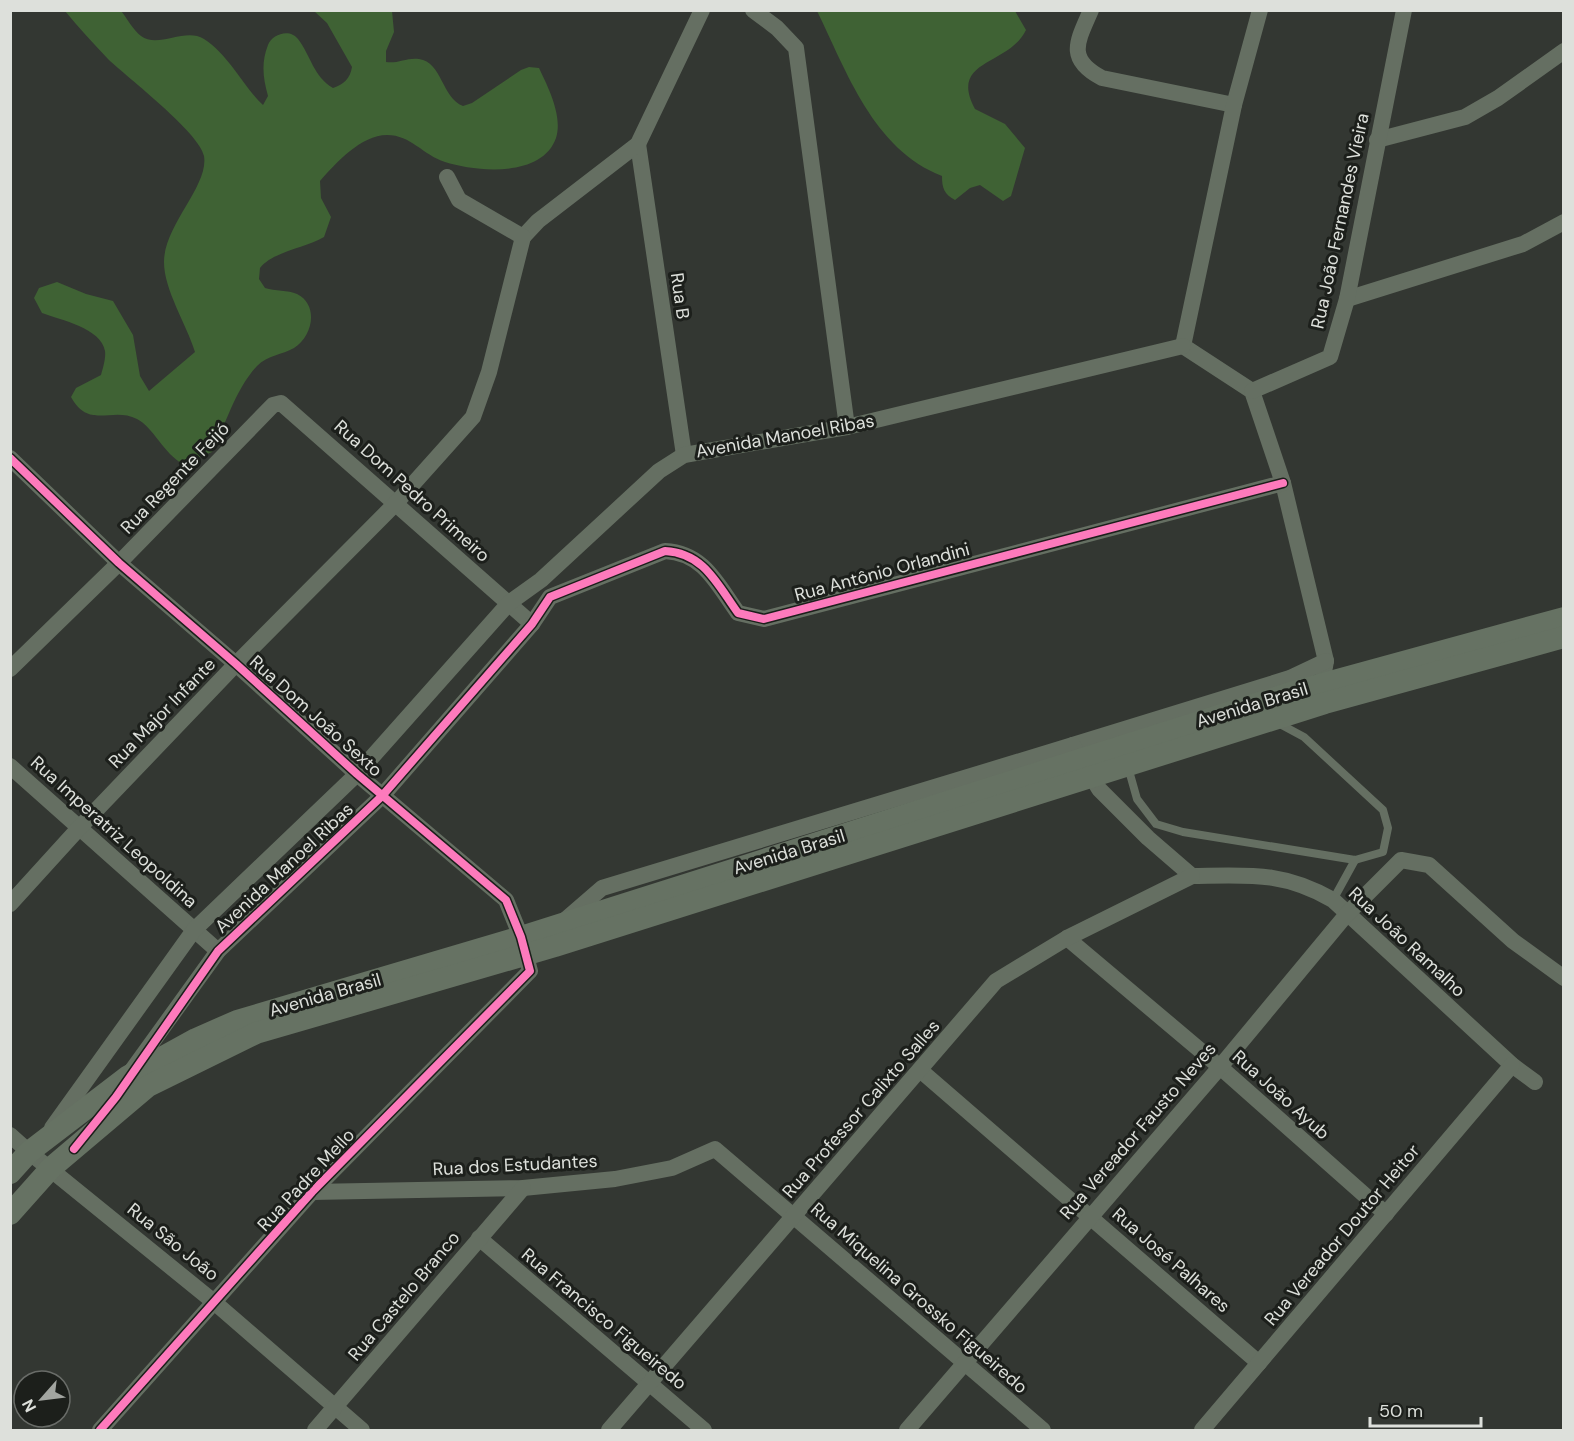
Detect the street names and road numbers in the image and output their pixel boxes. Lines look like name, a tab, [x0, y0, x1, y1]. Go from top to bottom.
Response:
street label: Rua João Fernandes Vieira	[1305, 111, 1375, 331]
street label: Rua B	[665, 271, 695, 321]
street label: Avenida Manoel Ribas	[694, 408, 876, 464]
street label: Rua Dom Pedro Primeiro	[329, 415, 495, 567]
street label: Rua Regente Feijó	[115, 417, 235, 539]
street label: Rua Antônio Orlandini	[792, 537, 972, 607]
street label: Rua Dom João Sexto	[244, 650, 388, 782]
street label: Rua Major Infante	[103, 653, 221, 773]
street label: Avenida Brasil	[1193, 677, 1311, 733]
street label: Rua Imperatriz Leopoldina	[26, 751, 202, 913]
street label: Avenida Manoel Ribas	[210, 798, 358, 938]
street label: Avenida Brasil	[730, 824, 848, 880]
street label: Rua João Ramalho	[1343, 882, 1471, 1002]
street label: Avenida Brasil	[266, 968, 384, 1022]
street label: Rua Professor Calixto Salles	[777, 1015, 945, 1203]
street label: Rua Vereador Fausto Neves	[1054, 1037, 1222, 1225]
street label: Rua João Ayub	[1227, 1045, 1335, 1145]
street label: Rua Padre Mello	[252, 1124, 360, 1236]
street label: Rua Vereador Doutor Heitor	[1259, 1139, 1425, 1331]
street label: Rua dos Estudantes	[432, 1149, 598, 1181]
street label: Rua Miquelina Grossko Figueiredo	[805, 1197, 1033, 1399]
street label: Rua São João	[122, 1198, 224, 1286]
street label: Rua José Palhares	[1107, 1202, 1235, 1318]
street label: Rua Castelo Branco	[343, 1226, 465, 1366]
street label: Rua Francisco Figueiredo	[516, 1243, 692, 1395]

